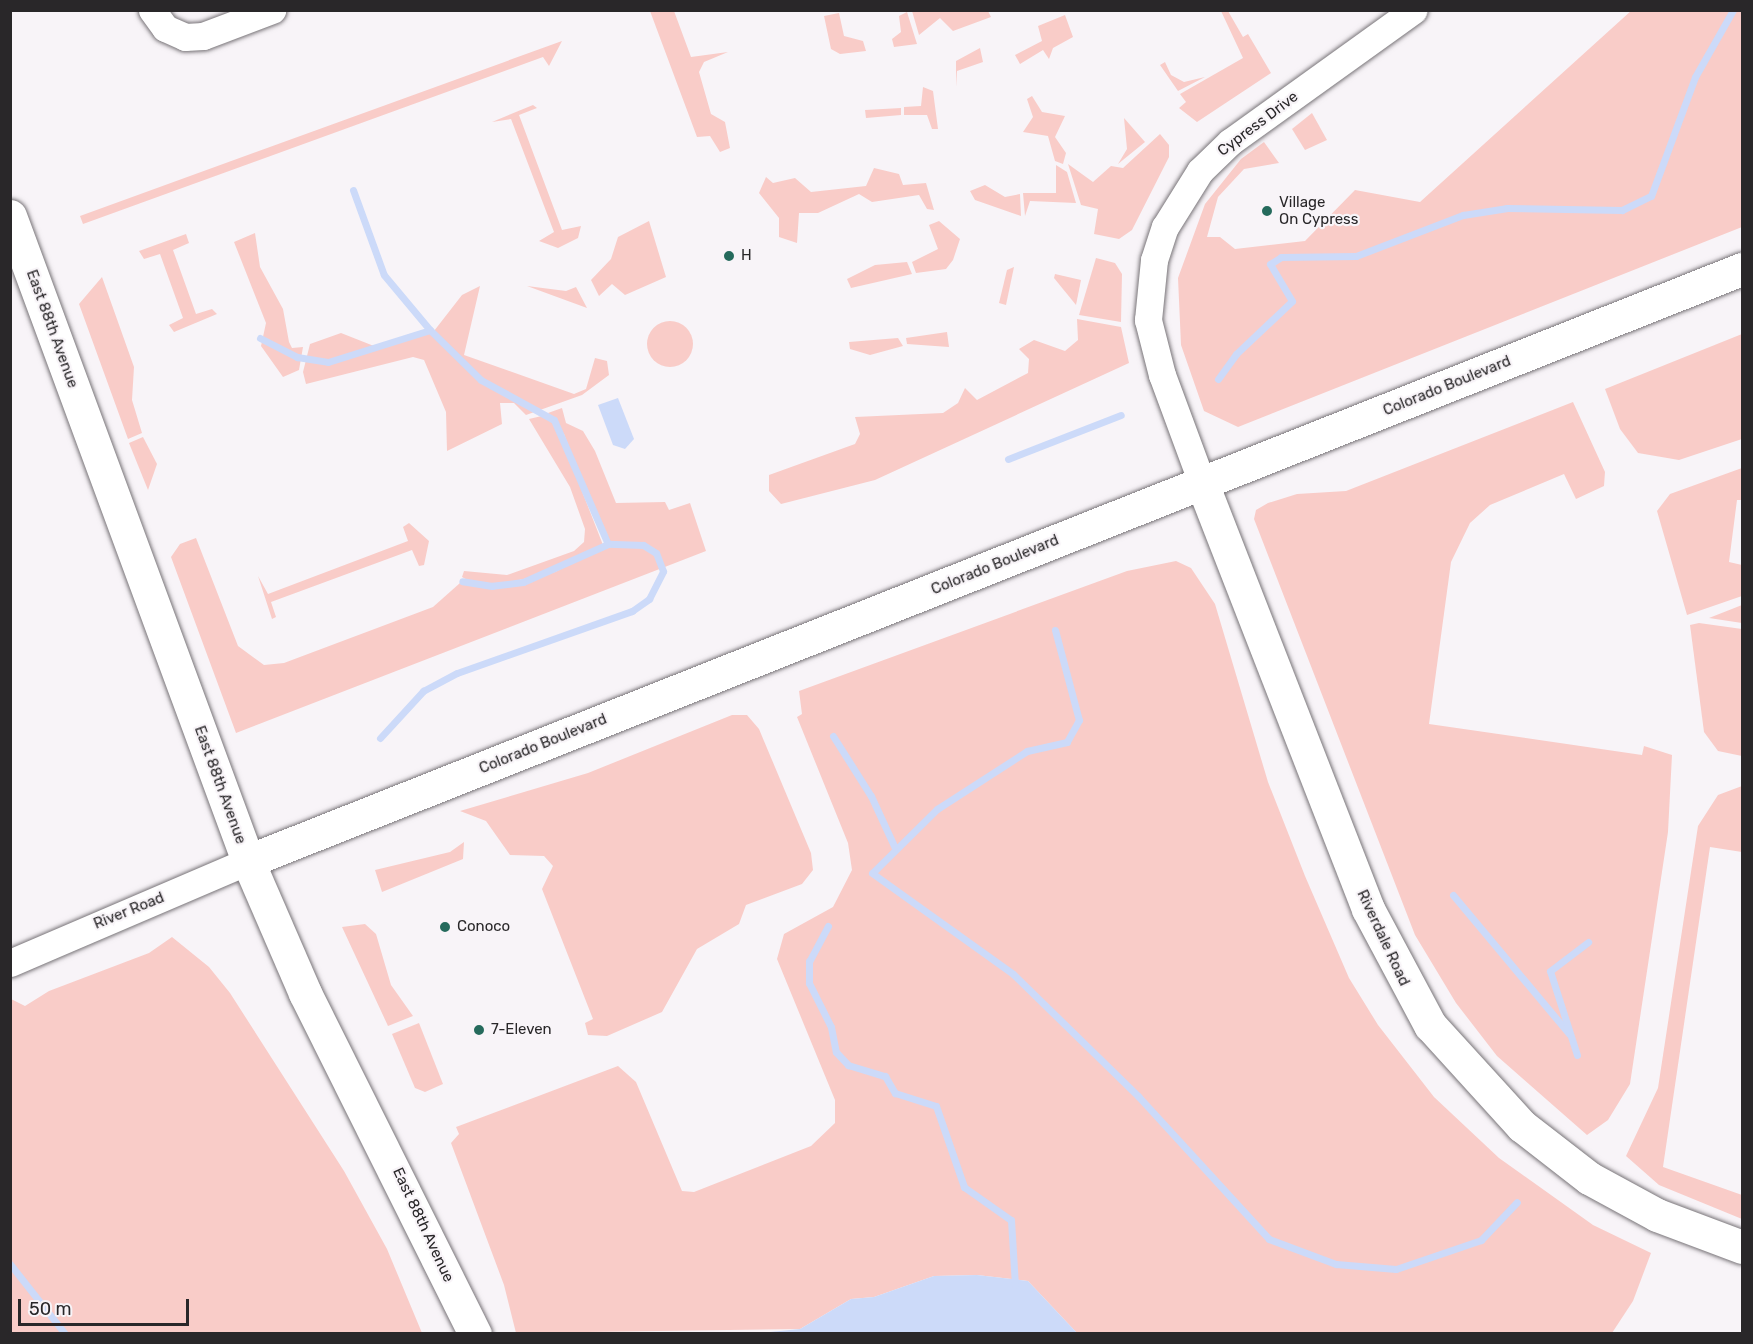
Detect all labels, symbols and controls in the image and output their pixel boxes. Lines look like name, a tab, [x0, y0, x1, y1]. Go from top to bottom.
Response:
street label: Cypress Drive	[1214, 88, 1302, 160]
place label: Village On Cypress	[1279, 193, 1358, 228]
marker: Village On Cypress	[1260, 204, 1274, 218]
place label: H	[741, 247, 752, 265]
marker: H	[722, 249, 736, 263]
street label: East 88th Avenue	[22, 267, 82, 391]
street label: Colorado Boulevard	[1381, 352, 1513, 420]
street label: Colorado Boulevard	[929, 531, 1061, 599]
street label: Colorado Boulevard	[477, 710, 609, 778]
street label: East 88th Avenue	[190, 723, 250, 847]
street label: Riverdale Road	[1353, 887, 1413, 989]
street label: River Road	[91, 889, 167, 933]
place label: Conoco	[457, 918, 510, 936]
marker: Conoco	[438, 920, 452, 934]
place label: 7-Eleven	[491, 1021, 552, 1039]
marker: 7-Eleven	[472, 1023, 486, 1037]
street label: East 88th Avenue	[388, 1165, 458, 1285]
scale bar	[21, 1287, 192, 1325]
text: 50 m	[29, 1298, 72, 1320]

